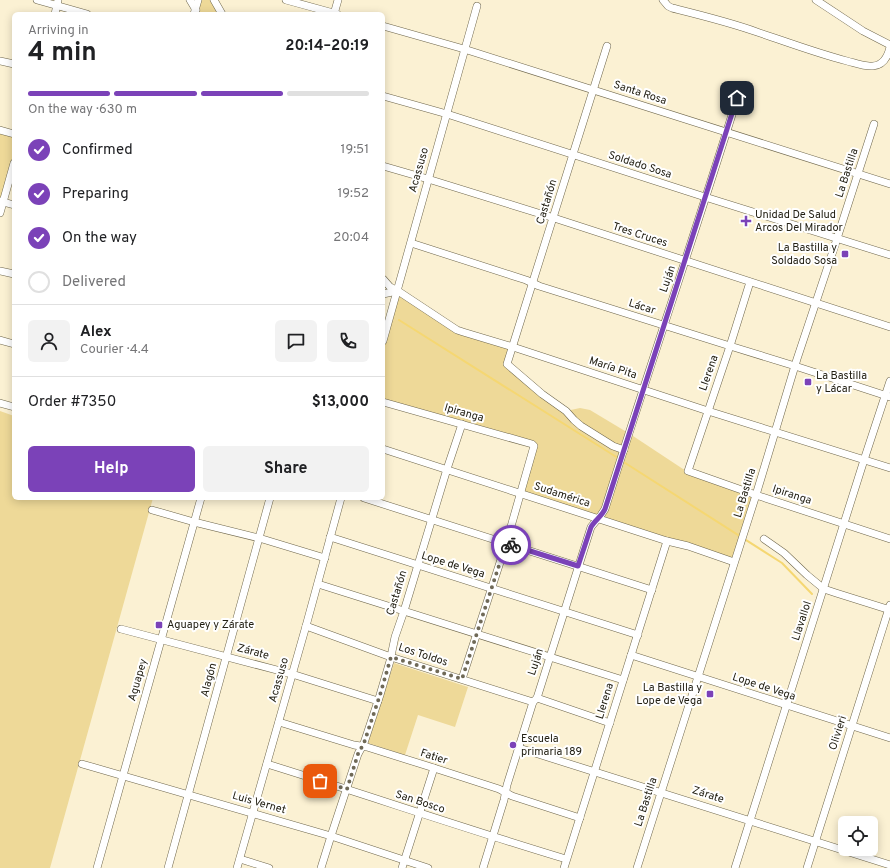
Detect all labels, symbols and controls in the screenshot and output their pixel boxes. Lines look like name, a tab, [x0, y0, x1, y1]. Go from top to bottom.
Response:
text: Arriving in	[28, 23, 89, 39]
text: 4 min	[28, 37, 97, 70]
text: 20:14–20:19	[285, 37, 369, 56]
street label: Santa Rosa	[612, 78, 668, 108]
pin	[720, 81, 754, 115]
icon: home	[726, 87, 748, 109]
text: On the way · 630 m	[28, 102, 137, 118]
icon: check	[28, 139, 50, 161]
text: Confirmed	[62, 141, 133, 160]
text: 19:51	[341, 142, 369, 158]
street label: Acassuso	[406, 146, 432, 194]
street label: La Bastilla	[832, 146, 862, 199]
street label: Soldado Sosa	[607, 148, 674, 182]
street label: Castañón	[534, 178, 560, 226]
icon: check	[28, 183, 50, 205]
text: Preparing	[62, 185, 129, 204]
text: 19:52	[338, 186, 369, 202]
place label: Unidad De Salud Arcos Del Mirador	[755, 208, 844, 235]
marker: Unidad De Salud Arcos Del Mirador	[740, 215, 752, 227]
street label: Tres Cruces	[611, 220, 669, 250]
icon: check	[28, 227, 50, 249]
text: On the way	[62, 229, 137, 248]
text: 20:04	[333, 230, 369, 246]
place label: La Bastilla y Soldado Sosa	[771, 241, 837, 268]
marker: La Bastilla y Soldado Sosa	[840, 249, 850, 259]
street label: Luján	[657, 264, 679, 294]
text: Delivered	[62, 273, 126, 292]
street label: Lácar	[627, 296, 658, 318]
button: person	[28, 320, 70, 362]
button: chat	[275, 320, 317, 362]
button: phone	[327, 320, 369, 362]
text: Alex	[80, 323, 112, 342]
text: Courier · 4.4	[80, 342, 149, 358]
street label: Llerena	[696, 353, 722, 393]
street label: María Pita	[587, 354, 639, 382]
place label: La Bastilla y Lácar	[816, 369, 867, 396]
marker: La Bastilla y Lácar	[803, 377, 813, 387]
text: Order #7350	[28, 393, 116, 412]
text: $13,000	[312, 393, 369, 412]
street label: Ipiranga	[443, 401, 486, 425]
button: Help	[28, 446, 195, 492]
button: Share	[203, 446, 369, 492]
street label: La Bastilla	[731, 466, 759, 519]
street label: Sudamérica	[532, 479, 592, 511]
street label: Ipiranga	[771, 482, 814, 508]
courier	[491, 525, 531, 565]
icon: bike	[500, 534, 522, 556]
street label: Lope de Vega	[420, 549, 487, 581]
street label: Castañón	[384, 569, 410, 617]
street label: Llavallol	[789, 599, 815, 643]
place label: Aguapey y Zárate	[167, 618, 254, 632]
marker: Aguapey y Zárate	[154, 620, 164, 630]
street label: Los Toldos	[396, 640, 450, 670]
street label: Zárate	[235, 641, 271, 663]
street label: Luján	[525, 647, 547, 677]
street label: Acassuso	[266, 656, 292, 704]
street label: Aguapey	[125, 657, 151, 703]
street label: Alagón	[198, 661, 220, 699]
street label: Lope de Vega	[731, 670, 798, 704]
street label: Llerena	[593, 681, 617, 721]
place label: La Bastilla y Lope de Vega	[636, 681, 702, 708]
marker: La Bastilla y Lope de Vega	[705, 689, 715, 699]
street label: Olivieri	[826, 714, 850, 752]
place label: Escuela primaria 189	[521, 732, 582, 759]
marker: Escuela primaria 189	[508, 740, 518, 750]
street label: Fatier	[419, 746, 450, 768]
pin	[303, 764, 337, 798]
icon: bag	[309, 770, 331, 792]
street label: La Bastilla	[631, 775, 661, 828]
street label: Zárate	[690, 783, 726, 807]
street label: San Bosco	[393, 787, 447, 817]
street label: Luis Vernet	[231, 789, 287, 817]
map controls	[838, 816, 878, 856]
button: locate	[838, 816, 878, 856]

